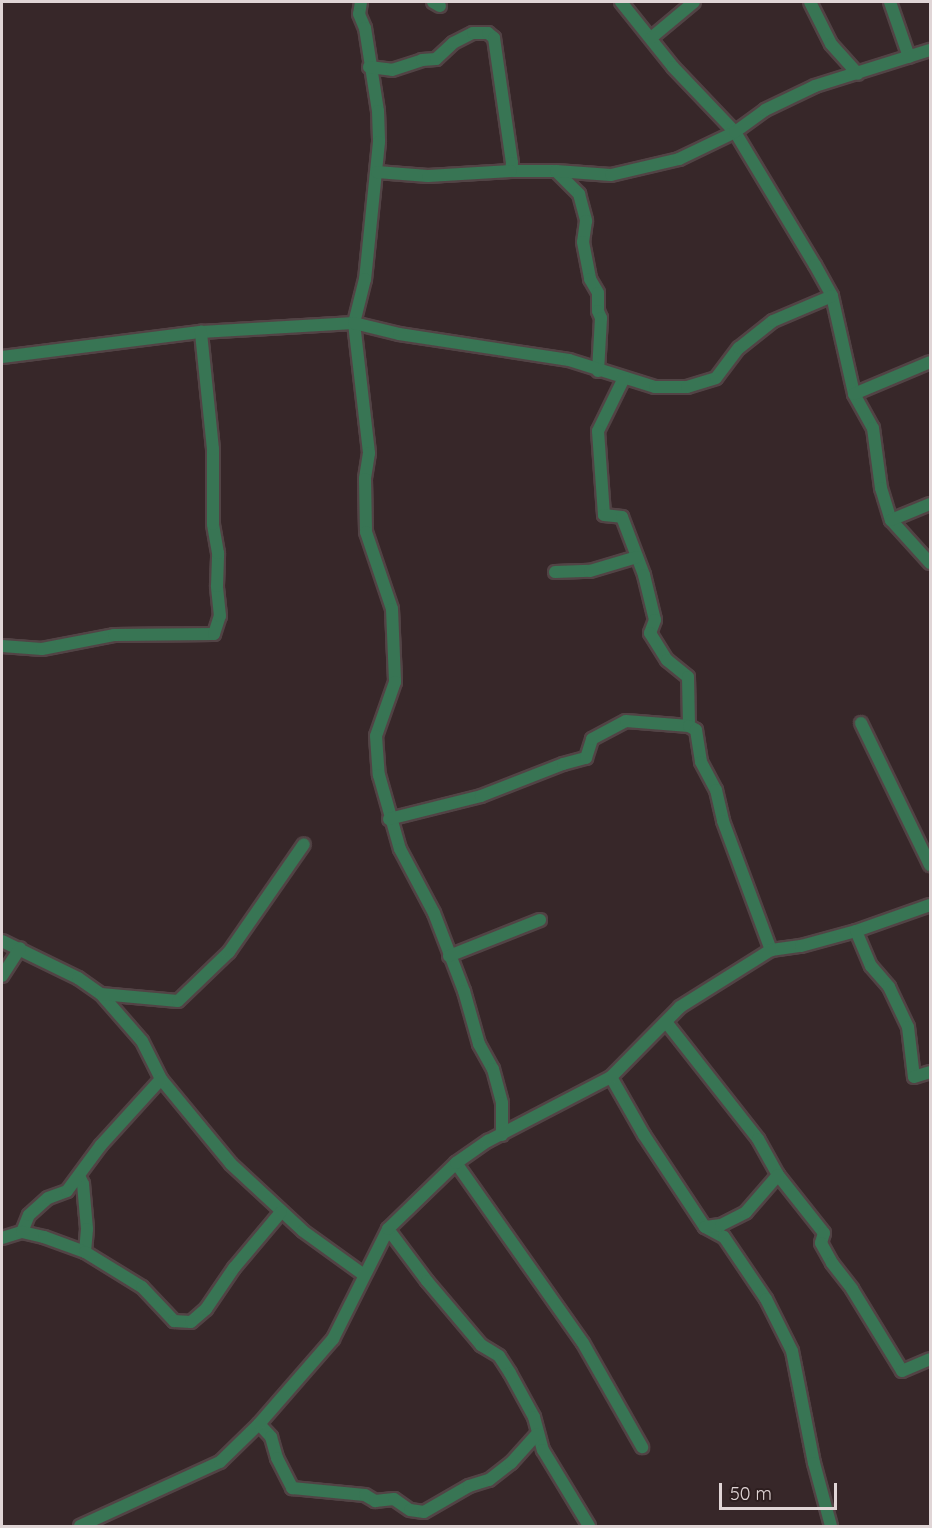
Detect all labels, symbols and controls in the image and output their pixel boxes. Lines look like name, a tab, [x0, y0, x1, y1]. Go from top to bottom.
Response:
scale bar	[722, 1471, 840, 1509]
text: 50 m	[730, 1482, 772, 1505]

